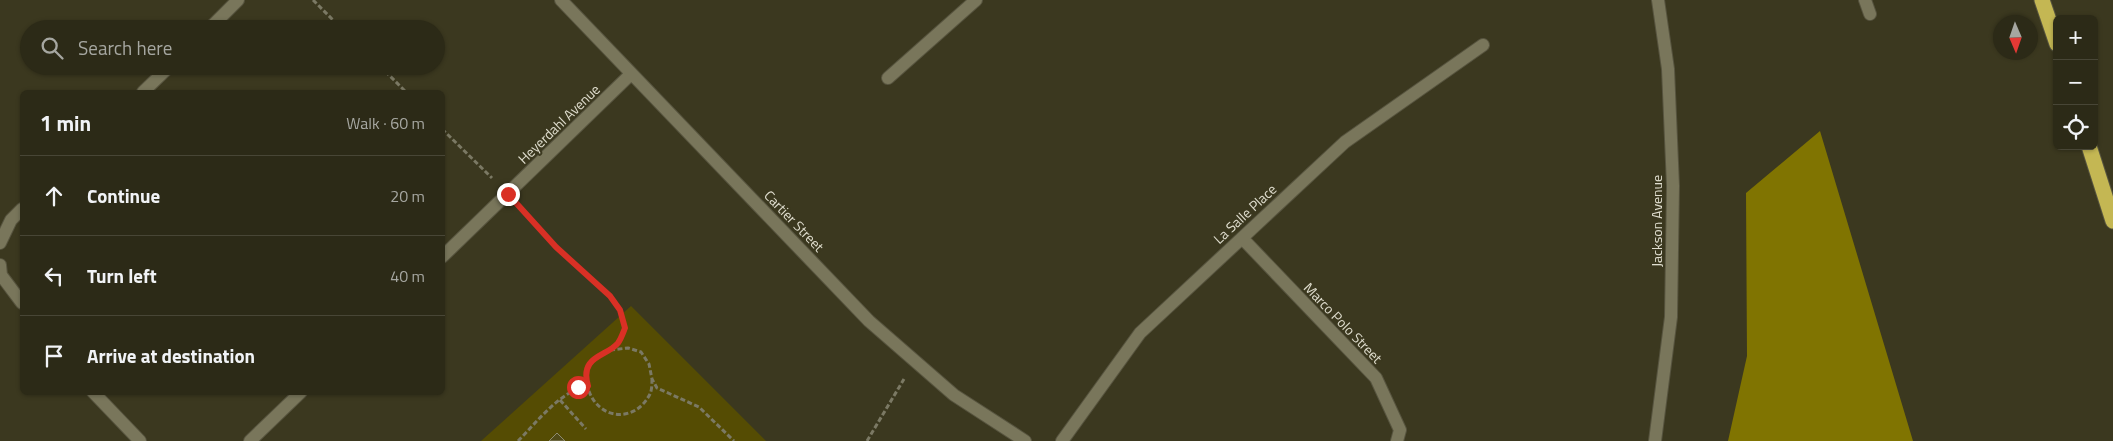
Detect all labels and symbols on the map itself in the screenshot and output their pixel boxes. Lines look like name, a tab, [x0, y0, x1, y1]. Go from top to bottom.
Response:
north arrow	[1993, 15, 2038, 60]
street label: Heyerdahl Avenue	[513, 79, 604, 168]
street label: Jackson Avenue	[1646, 175, 1667, 267]
street label: La Salle Place	[1208, 179, 1281, 248]
route end	[497, 183, 520, 206]
street label: Cartier Street	[760, 185, 829, 256]
street label: Marco Polo Street	[1299, 277, 1388, 368]
route start	[567, 376, 590, 399]

